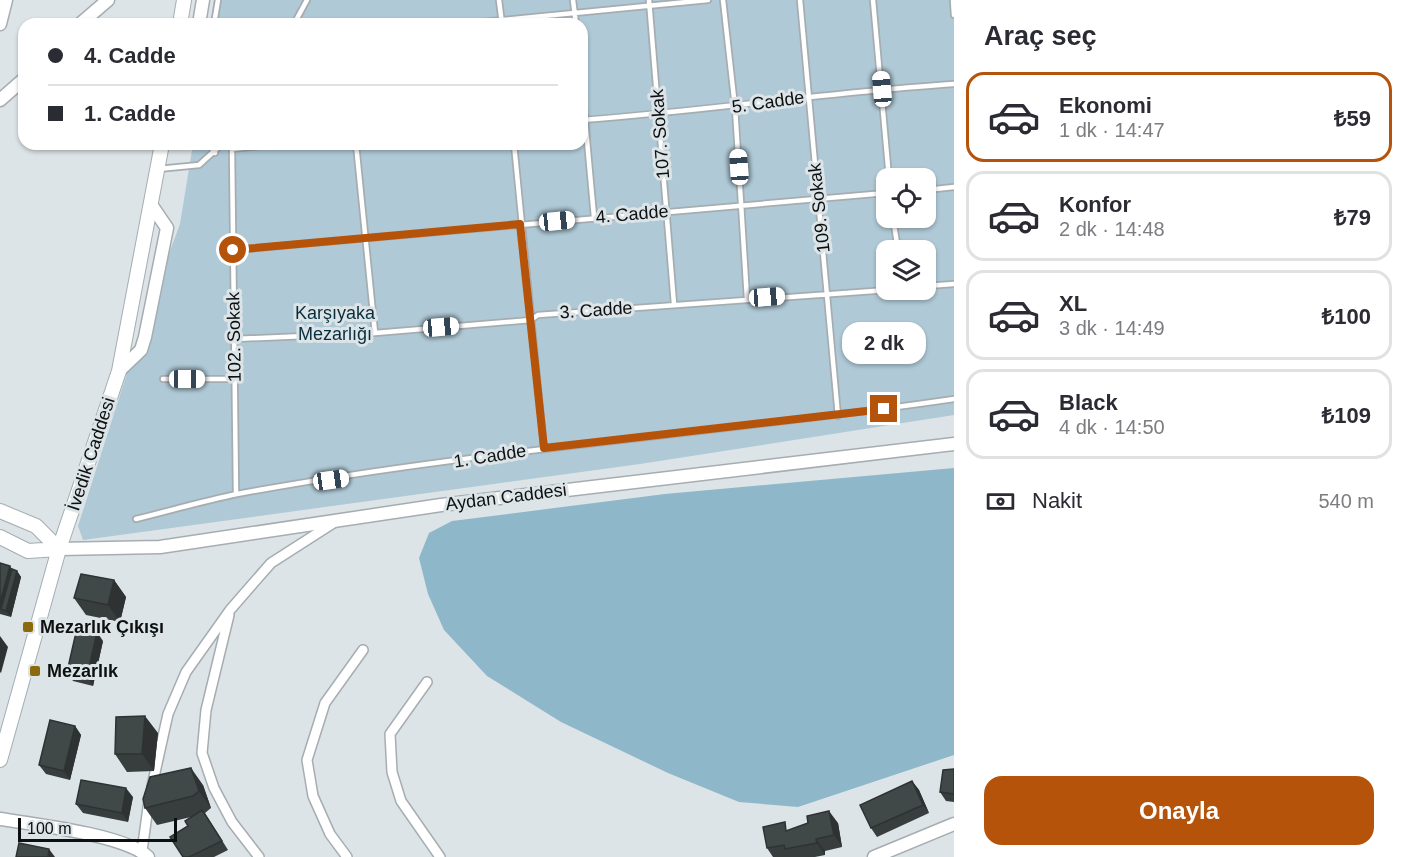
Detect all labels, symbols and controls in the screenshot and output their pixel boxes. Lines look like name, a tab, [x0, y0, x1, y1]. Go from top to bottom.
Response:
text: Araç seç	[984, 21, 1097, 51]
text: 4. Cadde	[84, 43, 176, 68]
car	[871, 70, 893, 108]
street label: 107. Sokak	[647, 87, 673, 180]
street label: 5. Cadde	[730, 87, 806, 117]
icon: car	[987, 90, 1041, 144]
text: Ekonomi	[1059, 93, 1152, 118]
text: 1. Cadde	[84, 101, 176, 126]
text: ₺59	[1334, 106, 1371, 131]
text: 1 dk · 14:47	[1059, 119, 1165, 141]
car	[729, 148, 749, 186]
street label: 109. Sokak	[804, 161, 834, 254]
map controls	[876, 168, 936, 300]
button: locate	[876, 168, 936, 228]
icon: car	[987, 189, 1041, 243]
text: Konfor	[1059, 192, 1131, 217]
street label: 4. Cadde	[595, 201, 669, 227]
text: ₺79	[1334, 205, 1371, 230]
car	[538, 210, 576, 232]
text: 2 dk · 14:48	[1059, 218, 1165, 240]
route start	[219, 236, 246, 263]
button: layers	[876, 240, 936, 300]
car	[748, 287, 786, 307]
icon: car	[987, 288, 1041, 342]
street label: 102. Sokak	[223, 291, 245, 382]
text: XL	[1059, 291, 1087, 316]
street label: 3. Cadde	[559, 297, 633, 323]
park label: Karşıyaka Mezarlığı	[295, 303, 376, 344]
text: ₺100	[1322, 304, 1371, 329]
car	[422, 316, 460, 338]
text: 3 dk · 14:49	[1059, 317, 1165, 339]
callout: 2 dk	[842, 322, 926, 364]
text: 2 dk	[864, 332, 904, 354]
car	[169, 370, 205, 388]
icon: car	[987, 387, 1041, 441]
text: Black	[1059, 390, 1118, 415]
street label: İvedik Caddesi	[63, 395, 119, 513]
route end	[870, 395, 897, 422]
text: ₺109	[1322, 403, 1371, 428]
text: 4 dk · 14:50	[1059, 416, 1165, 438]
street label: 1. Cadde	[452, 440, 528, 472]
car	[312, 469, 350, 491]
street label: Aydan Caddesi	[444, 480, 568, 514]
icon: cash	[984, 485, 1017, 518]
text: Nakit	[1032, 488, 1082, 513]
text: 540 m	[1318, 490, 1374, 512]
place label: Mezarlık Çıkışı	[40, 617, 164, 637]
marker: Mezarlık Çıkışı	[21, 620, 35, 634]
place label: Mezarlık	[47, 661, 119, 681]
marker: Mezarlık	[28, 664, 42, 678]
button: Onayla	[984, 776, 1374, 845]
scale bar	[18, 815, 177, 842]
text: 100 m	[27, 820, 71, 837]

